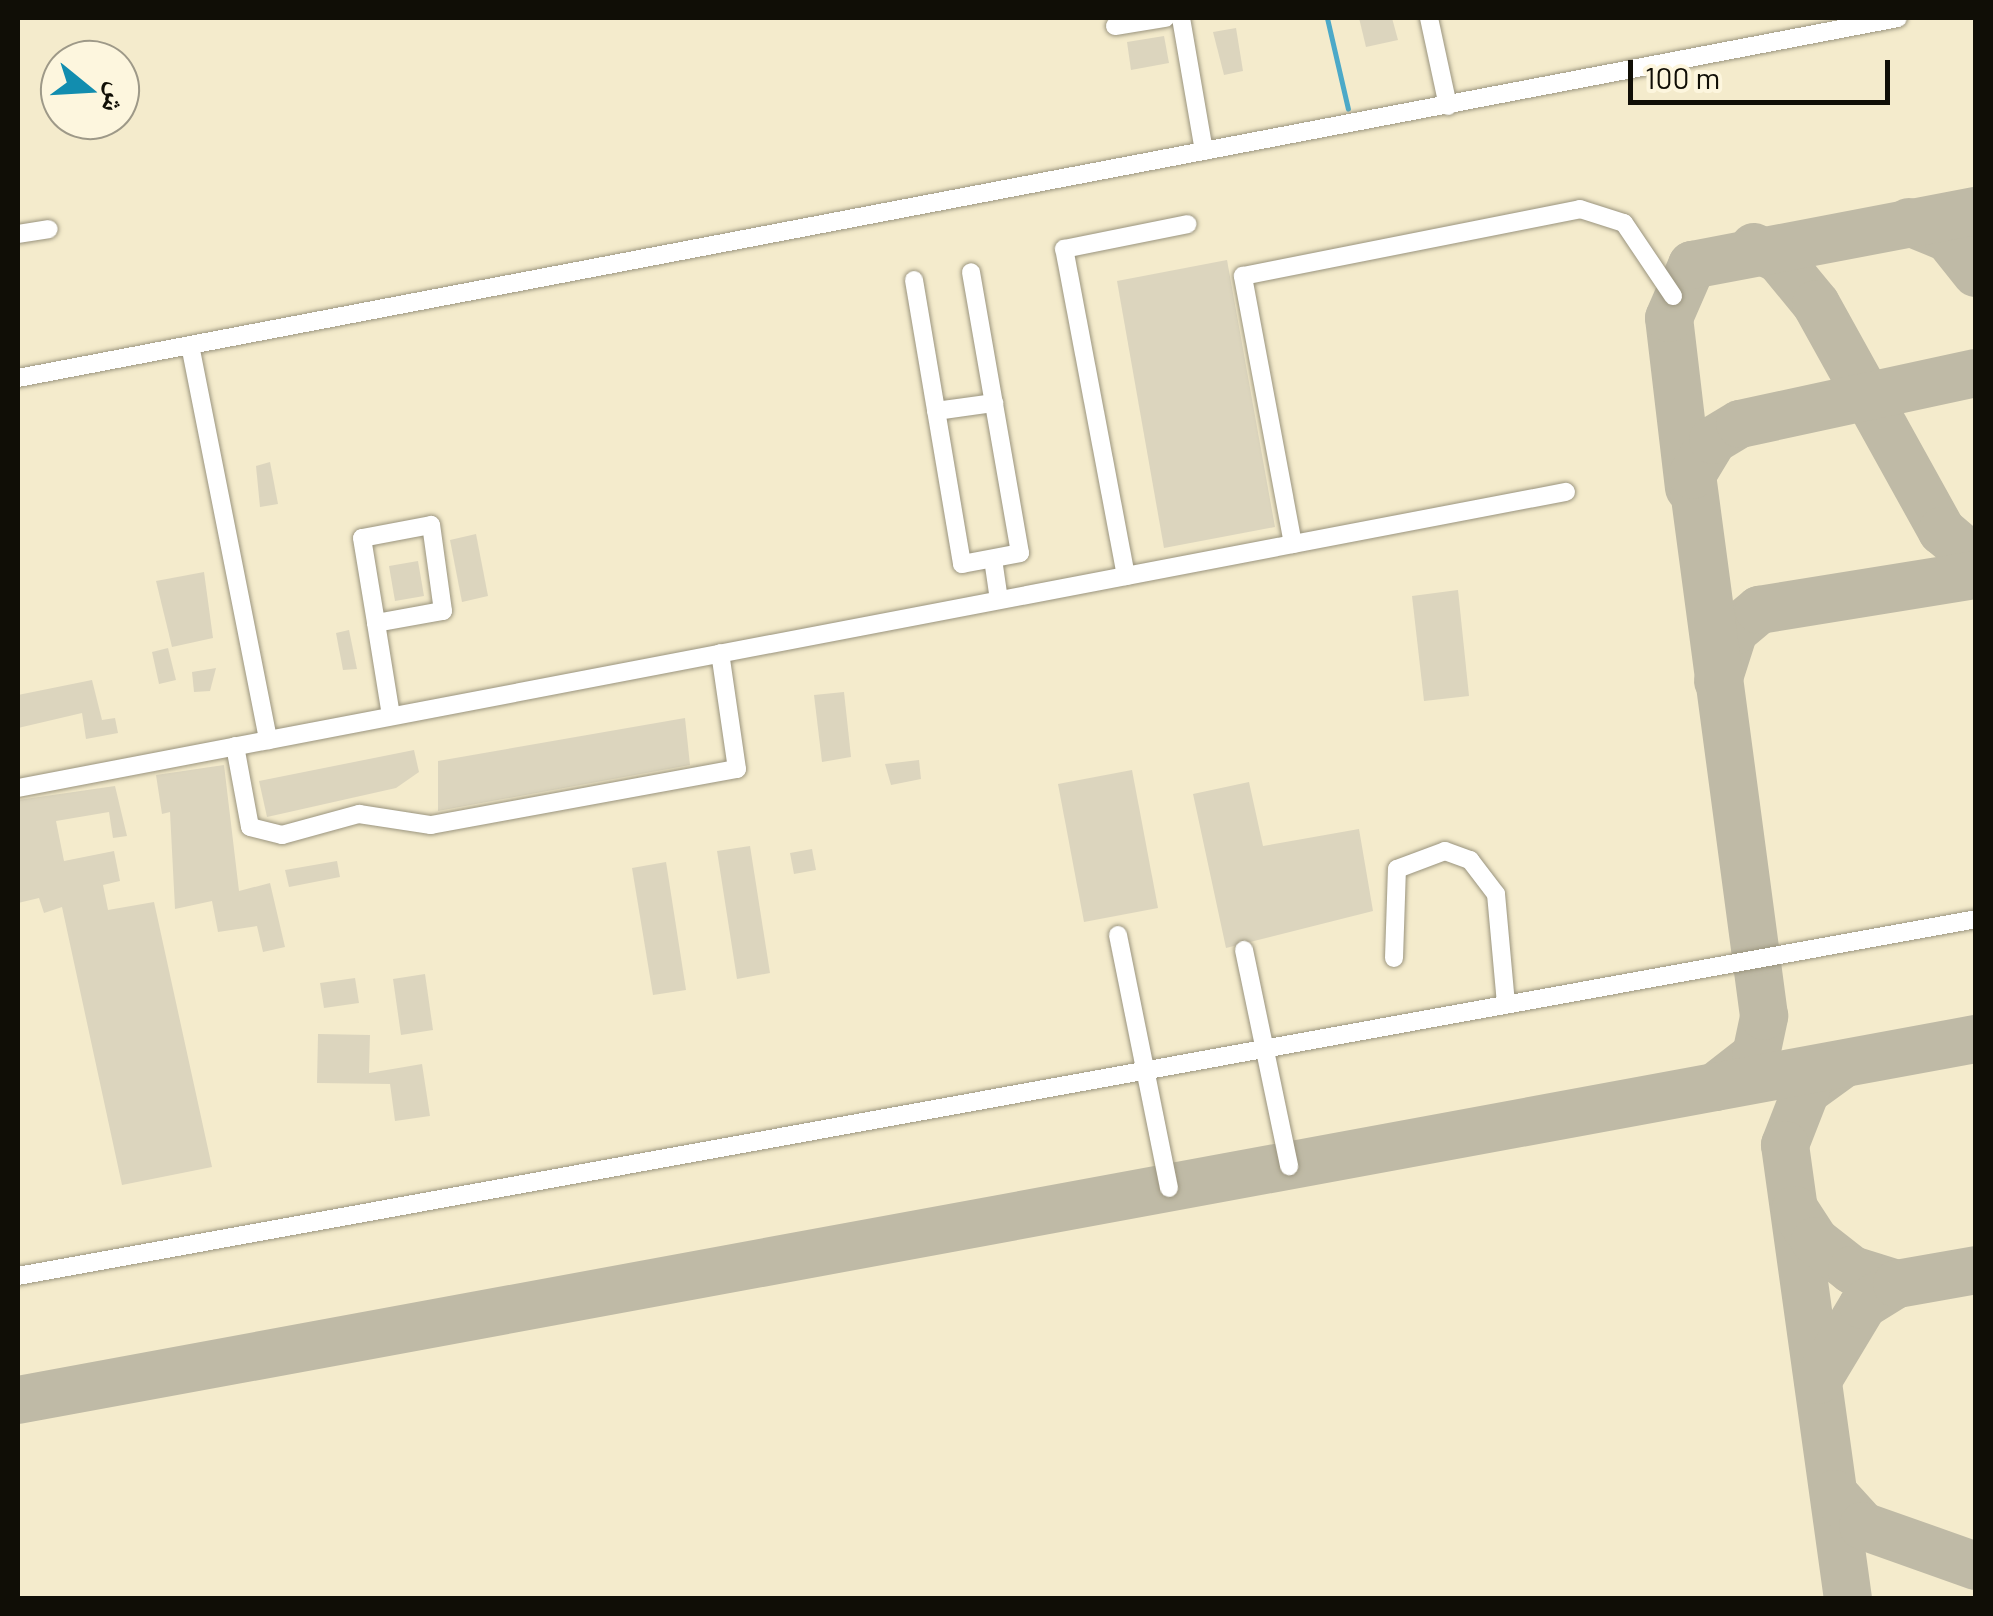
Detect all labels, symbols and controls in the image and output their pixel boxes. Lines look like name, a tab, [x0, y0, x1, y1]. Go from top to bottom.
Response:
north arrow	[40, 40, 140, 140]
scale bar	[1633, 40, 1896, 102]
text: 100 m	[1645, 59, 1720, 95]
text: ش	[96, 79, 137, 118]

